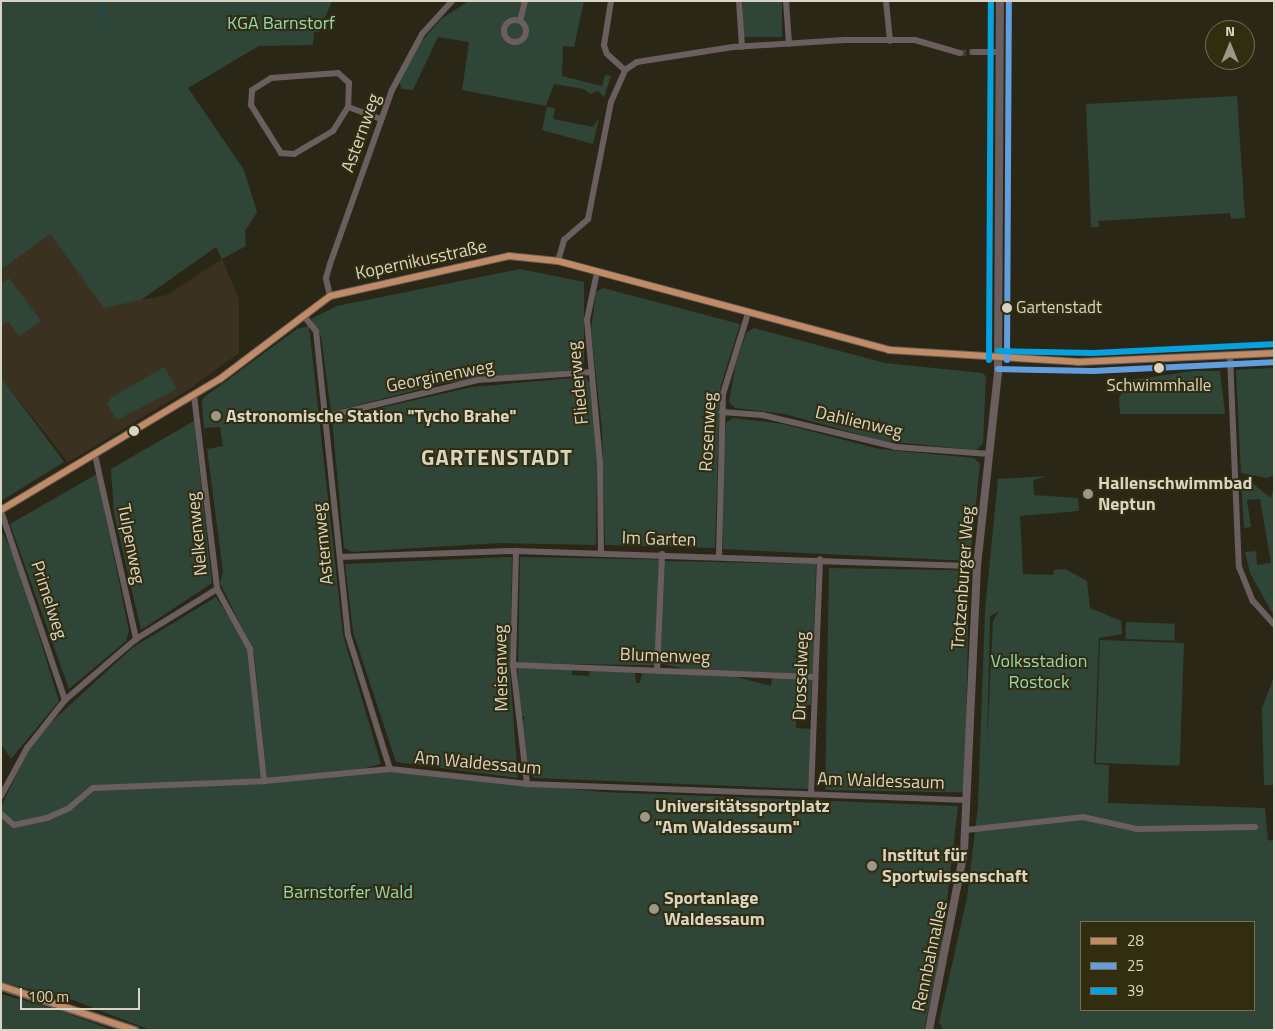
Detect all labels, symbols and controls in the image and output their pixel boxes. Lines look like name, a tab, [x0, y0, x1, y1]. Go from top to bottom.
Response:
park label: KGA Barnstorf	[227, 12, 335, 34]
north arrow	[1205, 20, 1255, 70]
text: N	[1225, 20, 1235, 41]
street label: Asternweg	[337, 91, 385, 175]
street label: Kopernikusstraße	[353, 236, 489, 284]
place label: Gartenstadt	[1016, 298, 1102, 318]
marker: Gartenstadt	[1002, 303, 1012, 313]
street label: Fliederweg	[563, 340, 593, 426]
street label: Georginenweg	[384, 355, 496, 397]
marker: Schwimmhalle	[1154, 363, 1164, 373]
place label: Schwimmhalle	[1107, 376, 1211, 396]
street label: Rosenweg	[695, 392, 721, 472]
street label: Dahlienweg	[813, 401, 905, 443]
place label: Astronomische Station "Tycho Brahe"	[226, 405, 517, 427]
marker: Astronomische Station "Tycho Brahe"	[210, 410, 222, 422]
unlabelled marker	[129, 426, 139, 436]
district label: GARTENSTADT	[420, 445, 574, 471]
place label: Hallenschwimmbad Neptun	[1098, 473, 1252, 516]
marker: Hallenschwimmbad Neptun	[1082, 488, 1094, 500]
street label: Nelkenweg	[182, 491, 212, 577]
street label: Tulpenweg	[113, 502, 149, 586]
street label: Asternweg	[308, 502, 338, 586]
street label: Trotzenburger Weg	[947, 505, 979, 651]
street label: Im Garten	[621, 527, 697, 551]
street label: Primelweg	[26, 558, 72, 642]
street label: Meisenweg	[489, 624, 513, 712]
street label: Drosselweg	[789, 631, 813, 721]
street label: Blumenweg	[619, 644, 711, 668]
park label: Volksstadion Rostock	[991, 651, 1087, 694]
street label: Am Waldessaum	[414, 747, 542, 779]
street label: Am Waldessaum	[817, 768, 945, 794]
place label: Universitätssportplatz "Am Waldessaum"	[655, 796, 830, 839]
marker: Universitätssportplatz "Am Waldessaum"	[639, 811, 651, 823]
place label: Institut für Sportwissenschaft	[882, 845, 1028, 888]
marker: Institut für Sportwissenschaft	[866, 860, 878, 872]
park label: Barnstorfer Wald	[283, 881, 413, 903]
place label: Sportanlage Waldessaum	[664, 888, 765, 931]
street label: Rennbahnallee	[908, 899, 952, 1013]
marker: Sportanlage Waldessaum	[648, 903, 660, 915]
legend	[1080, 921, 1255, 1011]
text: 28	[1127, 929, 1144, 952]
text: 25	[1127, 954, 1144, 977]
scale bar	[22, 978, 142, 1010]
text: 39	[1127, 979, 1144, 1002]
text: 100 m	[28, 985, 69, 1008]

